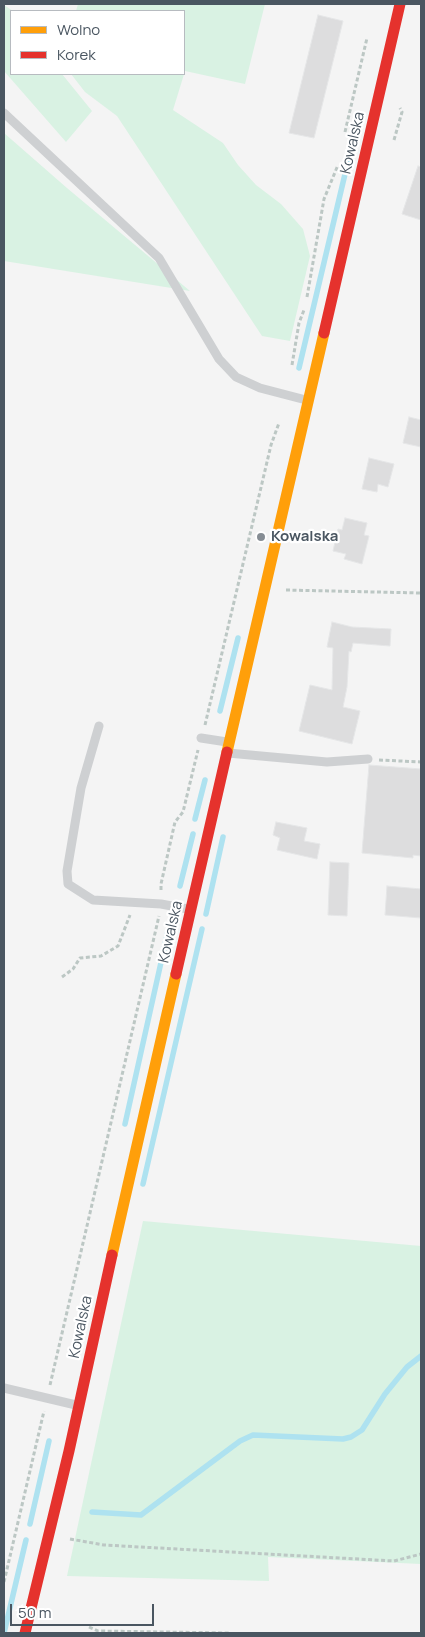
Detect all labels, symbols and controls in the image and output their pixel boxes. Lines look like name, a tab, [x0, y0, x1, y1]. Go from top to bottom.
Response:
legend	[10, 10, 185, 75]
text: Wolno	[57, 19, 100, 40]
text: Korek	[57, 44, 96, 65]
street label: Kowalska	[337, 110, 369, 176]
place label: Kowalska	[271, 528, 338, 546]
marker: Kowalska	[255, 531, 267, 543]
street label: Kowalska	[155, 899, 187, 965]
street label: Kowalska	[66, 1294, 96, 1360]
scale bar	[12, 1594, 156, 1626]
text: 50 m	[18, 1602, 52, 1623]

